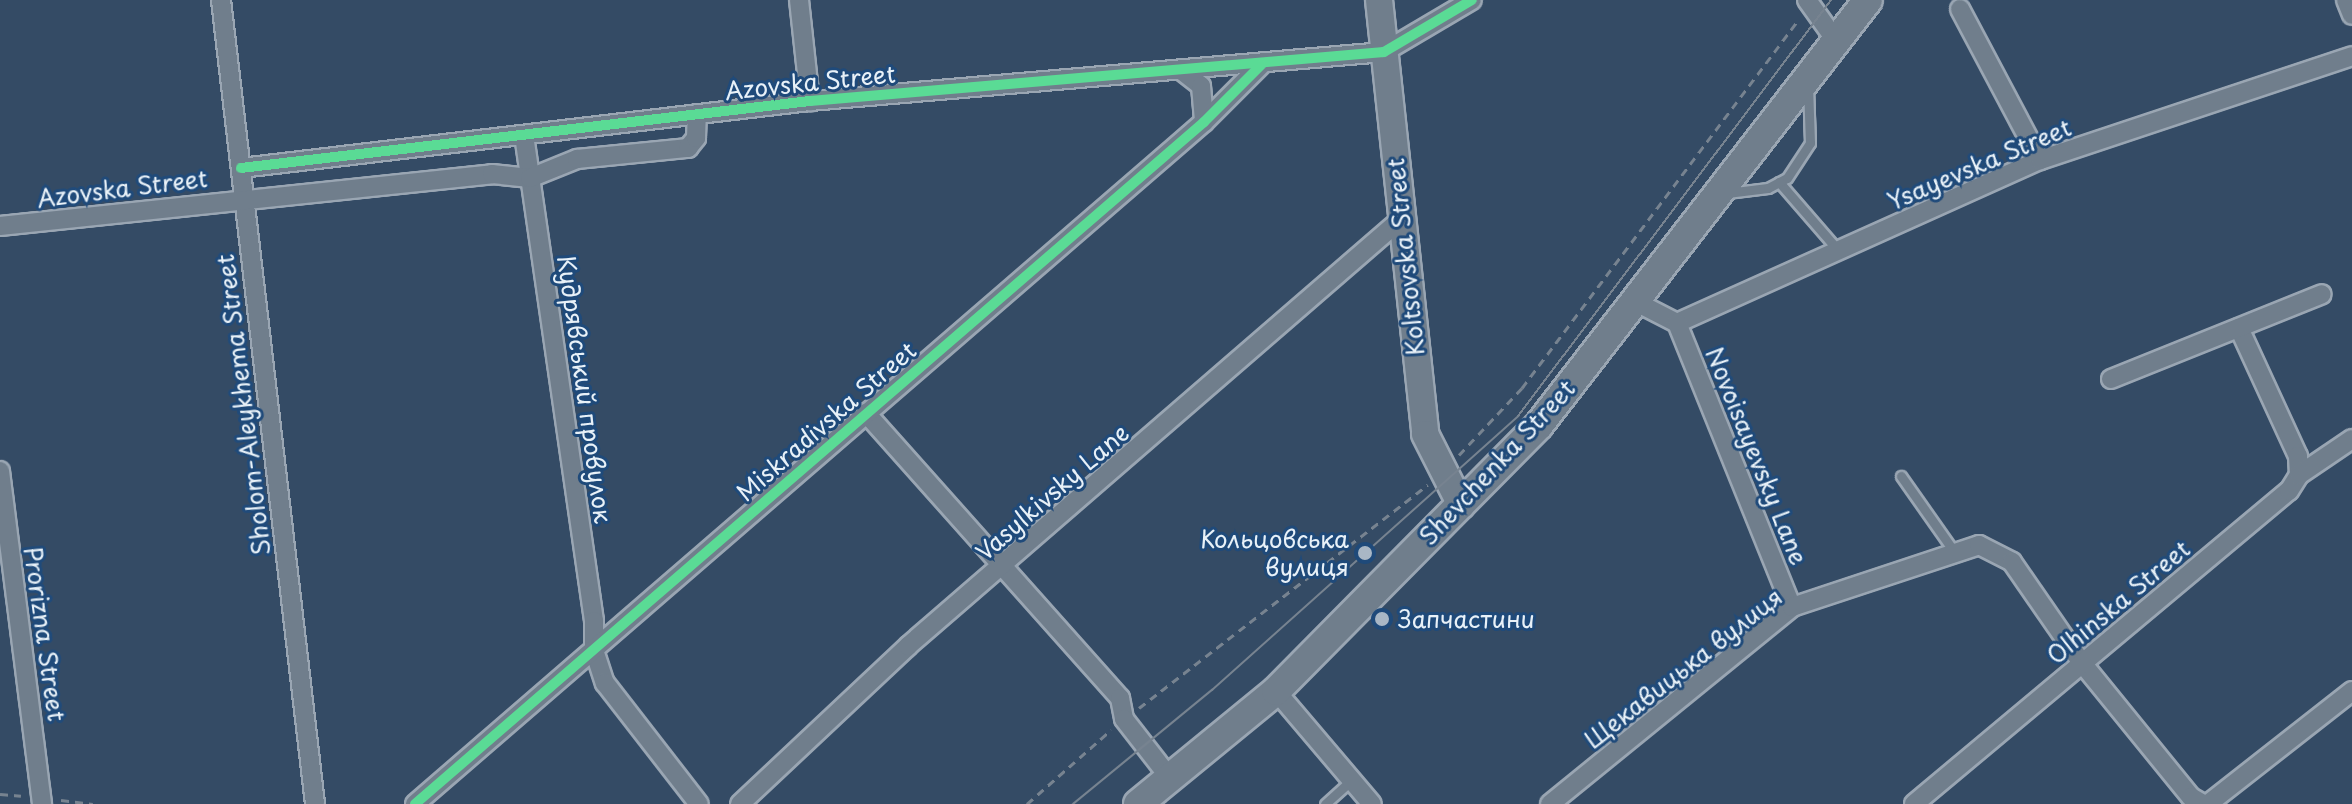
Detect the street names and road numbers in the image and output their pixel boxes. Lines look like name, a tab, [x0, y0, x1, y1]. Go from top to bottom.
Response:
street label: Azovska Street	[722, 59, 898, 105]
street label: Ysayevska Street	[1882, 112, 2076, 216]
street label: Koltsovska Street	[1380, 156, 1430, 358]
street label: Azovska Street	[34, 163, 210, 213]
street label: Sholom-Aleykhema Street	[210, 252, 276, 558]
street label: Кудрявський провулок	[552, 253, 618, 525]
street label: Miskradivska Street	[730, 335, 922, 507]
street label: Novoisayevsky Lane	[1700, 342, 1814, 570]
street label: Shevchenka Street	[1413, 373, 1581, 551]
street label: Vasylkivsky Lane	[969, 417, 1135, 567]
street label: Olhinska Street	[2040, 533, 2196, 671]
street label: Prorizna Street	[18, 545, 72, 723]
street label: Щекавицька вулиця	[1578, 581, 1788, 755]

